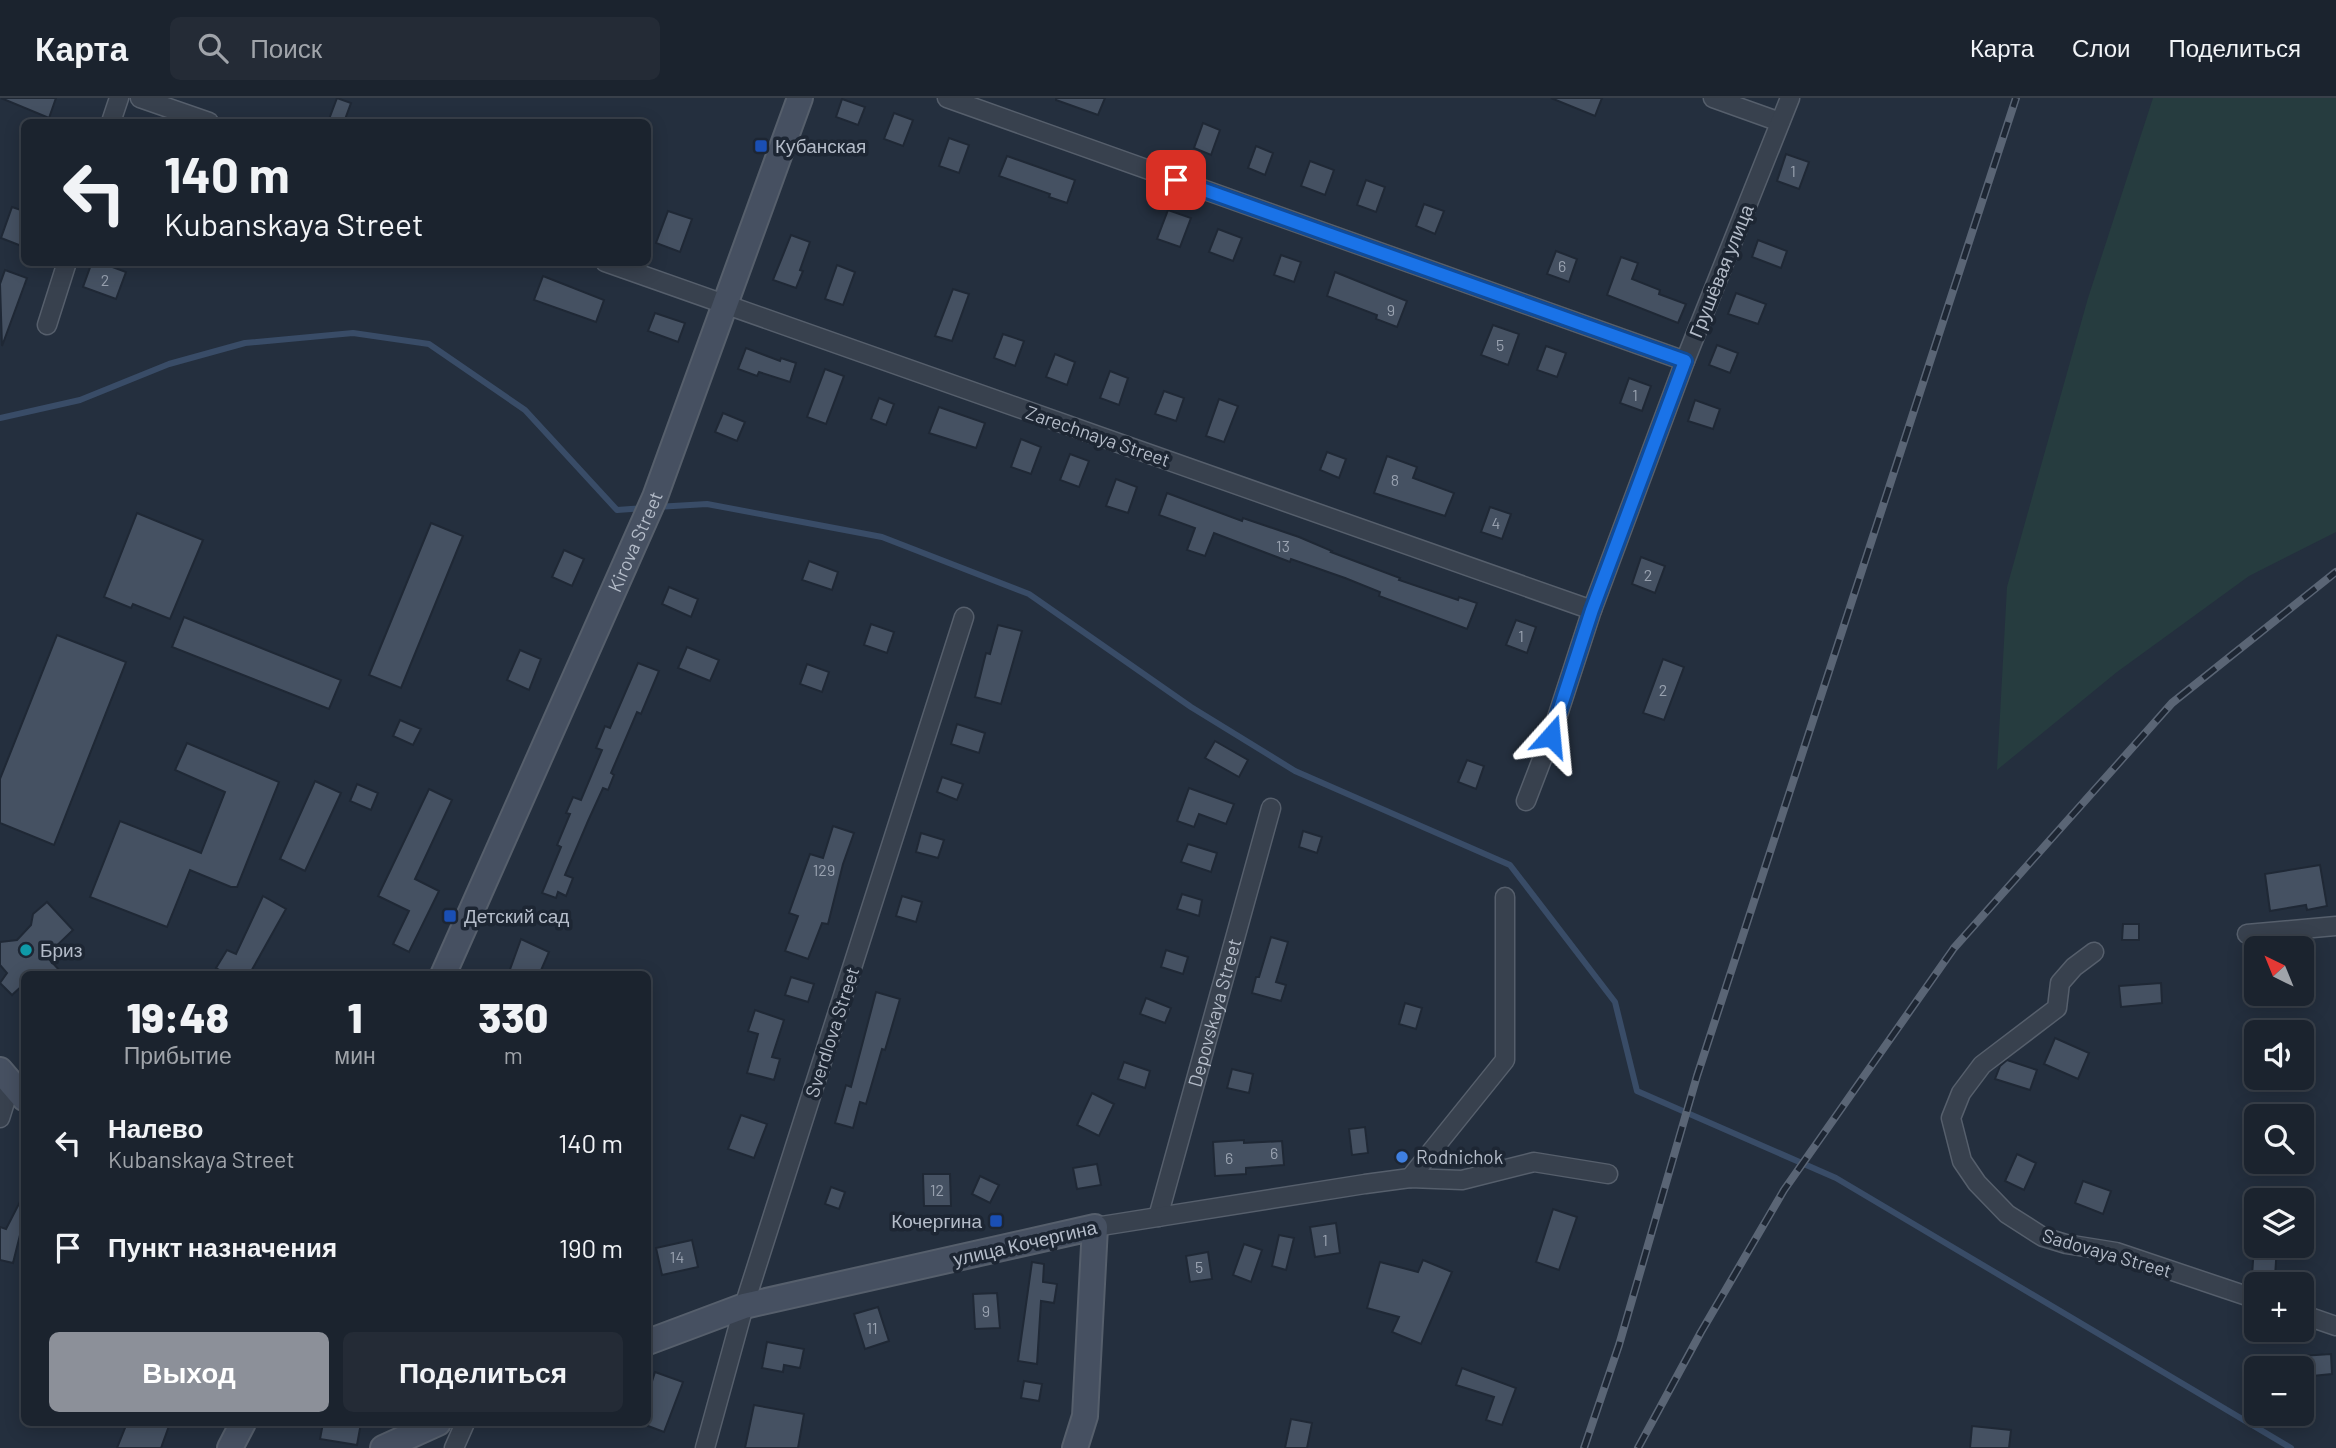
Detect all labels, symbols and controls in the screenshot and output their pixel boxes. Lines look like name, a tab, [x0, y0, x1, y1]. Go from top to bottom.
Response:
search box	[170, 17, 660, 80]
text: Карта	[35, 28, 128, 68]
icon: search	[194, 29, 232, 67]
text: Поиск	[250, 32, 322, 63]
text: Карта	[1970, 33, 2034, 62]
text: Слои	[2072, 33, 2130, 62]
text: Поделиться	[2168, 33, 2301, 62]
place label: Кубанская	[775, 134, 866, 157]
marker: Кубанская	[753, 138, 769, 154]
text: 140 m	[164, 144, 290, 203]
icon: left	[49, 147, 140, 238]
pin	[1146, 150, 1206, 210]
icon: arrive	[1157, 161, 1195, 199]
house number: 1	[1790, 161, 1796, 180]
street label: Грушёвая улица	[1683, 200, 1758, 341]
text: Kubanskaya Street	[164, 204, 424, 242]
house number: 6	[1558, 256, 1566, 275]
house number: 2	[101, 270, 109, 289]
house number: 9	[1387, 300, 1395, 319]
house number: 5	[1496, 335, 1504, 354]
house number: 1	[1632, 385, 1638, 404]
street label: Zarechnaya Street	[1023, 400, 1173, 471]
house number: 8	[1391, 470, 1399, 489]
street label: Kirova Street	[602, 488, 667, 595]
house number: 4	[1492, 513, 1500, 532]
house number: 13	[1276, 536, 1290, 555]
house number: 2	[1644, 565, 1652, 584]
house number: 1	[1518, 626, 1524, 645]
house number: 2	[1659, 680, 1667, 699]
position arrow	[1514, 699, 1588, 773]
house number: 129	[813, 860, 835, 879]
place label: Детский сад	[464, 904, 569, 927]
marker: Детский сад	[442, 908, 458, 924]
street label: Depovskaya Street	[1183, 936, 1245, 1089]
north arrow	[2244, 936, 2314, 1006]
map controls	[2244, 936, 2314, 1426]
place label: Бриз	[40, 938, 82, 961]
marker: Бриз	[18, 942, 34, 958]
street label: Sverdlova Street	[800, 964, 863, 1100]
text: 19:48	[127, 991, 229, 1041]
text: 1	[348, 991, 362, 1041]
text: 330	[478, 991, 548, 1041]
button: sound	[2244, 1020, 2314, 1090]
text: Прибытие	[124, 1041, 232, 1069]
text: мин	[334, 1041, 376, 1069]
text: m	[504, 1041, 523, 1069]
button: search	[2244, 1104, 2314, 1174]
text: Налево	[108, 1112, 203, 1143]
icon: left	[49, 1124, 87, 1162]
text: 140 m	[558, 1127, 623, 1158]
house number: 6	[1270, 1143, 1278, 1162]
text: Kubanskaya Street	[108, 1145, 295, 1173]
place label: Rodnichok	[1416, 1145, 1503, 1168]
house number: 6	[1225, 1148, 1233, 1167]
marker: Rodnichok	[1394, 1149, 1410, 1165]
house number: 12	[930, 1180, 944, 1199]
button: layers	[2244, 1188, 2314, 1258]
place label: Кочергина	[891, 1209, 982, 1232]
marker: Кочергина	[988, 1213, 1004, 1229]
street label: улица Кочергина	[951, 1215, 1099, 1270]
street label: Sadovaya Street	[2040, 1223, 2174, 1282]
icon: arrive	[49, 1229, 87, 1267]
house number: 1	[1322, 1230, 1328, 1249]
text: Пункт назначения	[108, 1231, 337, 1262]
text: 190 m	[559, 1232, 623, 1263]
house number: 14	[670, 1247, 684, 1266]
house number: 5	[1195, 1257, 1203, 1276]
button: +	[2244, 1272, 2314, 1342]
house number: 9	[982, 1301, 990, 1320]
house number: 11	[866, 1318, 878, 1337]
button: Выход	[49, 1332, 329, 1412]
button: Поделиться	[343, 1332, 623, 1412]
button: −	[2244, 1356, 2314, 1426]

